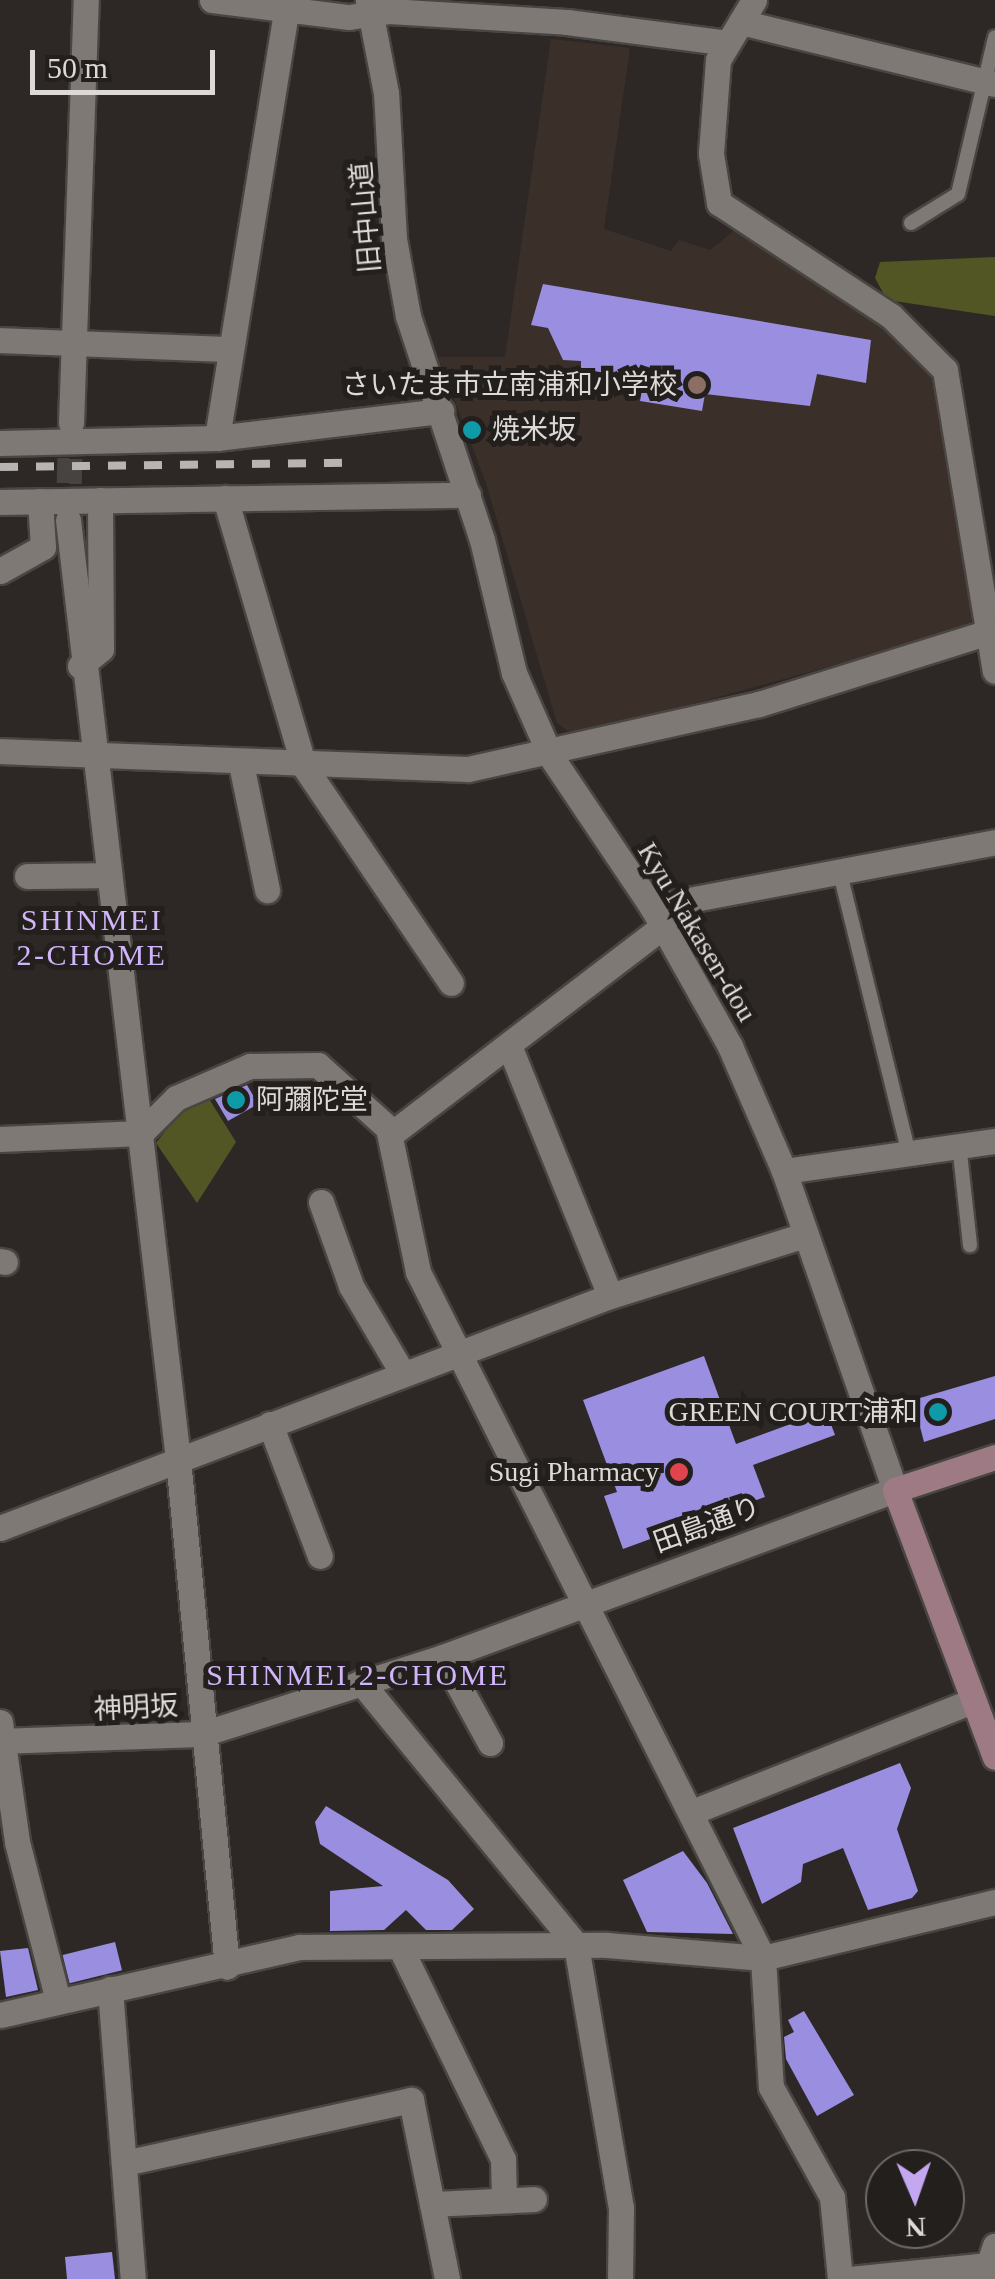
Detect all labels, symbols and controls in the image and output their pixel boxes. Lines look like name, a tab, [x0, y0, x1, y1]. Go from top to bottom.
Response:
scale bar	[35, 30, 220, 92]
text: 50 m	[47, 51, 108, 84]
street label: 旧中山道	[344, 160, 388, 274]
place label: さいたま市立南浦和小学校	[341, 368, 677, 402]
marker: さいたま市立南浦和小学校	[686, 374, 708, 396]
place label: 焼米坂	[492, 413, 576, 447]
marker: 焼米坂	[461, 419, 483, 441]
street label: Kyu Nakasen-dou	[630, 836, 764, 1028]
district label: SHINMEI 2-CHOME	[17, 902, 167, 972]
place label: 阿彌陀堂	[256, 1083, 368, 1117]
marker: 阿彌陀堂	[225, 1089, 247, 1111]
place label: GREEN COURT浦和	[668, 1395, 918, 1429]
marker: GREEN COURT浦和	[927, 1401, 949, 1423]
place label: Sugi Pharmacy	[489, 1455, 659, 1489]
marker: Sugi Pharmacy	[668, 1461, 690, 1483]
street label: 田島通り	[649, 1490, 765, 1560]
district label: SHINMEI 2-CHOME	[206, 1657, 510, 1693]
street label: 神明坂	[93, 1689, 179, 1727]
north arrow	[865, 2149, 965, 2249]
text: N	[905, 2212, 927, 2243]

